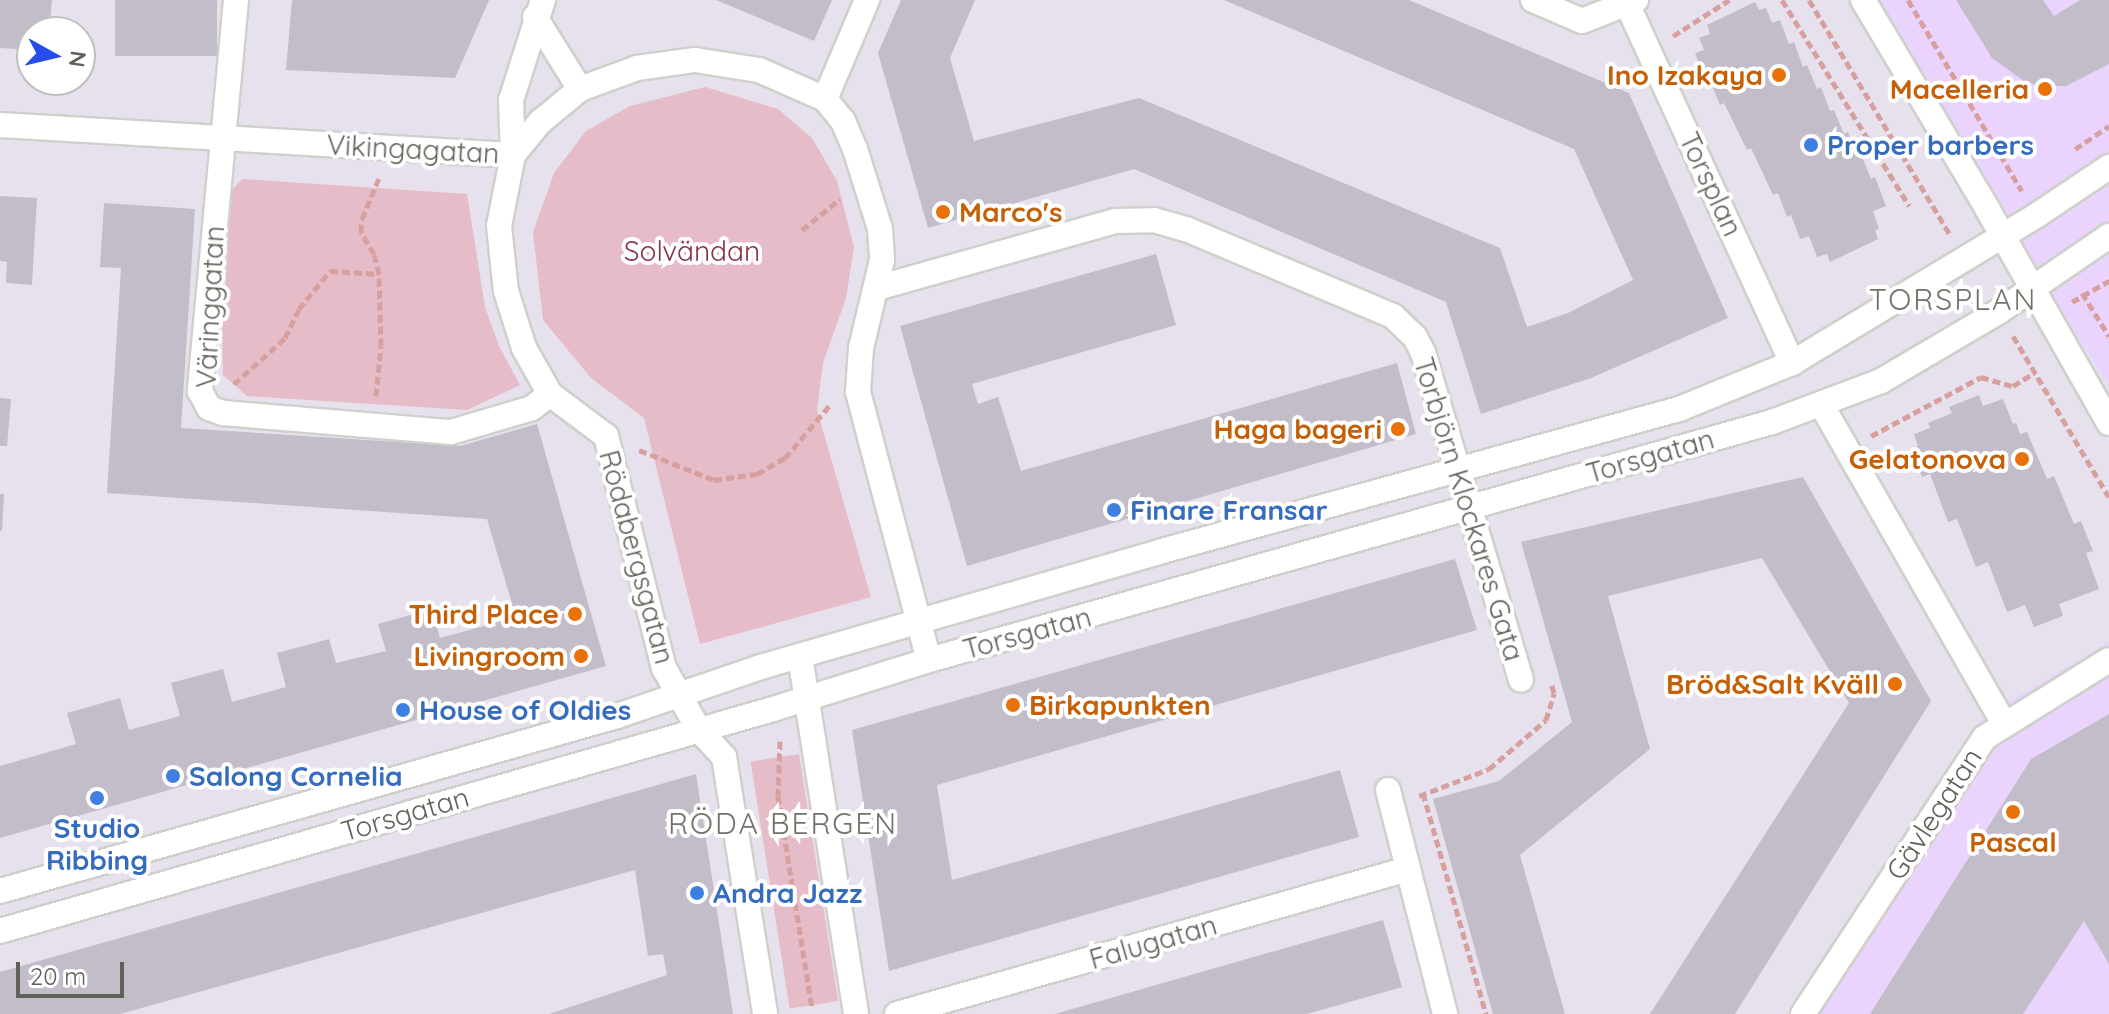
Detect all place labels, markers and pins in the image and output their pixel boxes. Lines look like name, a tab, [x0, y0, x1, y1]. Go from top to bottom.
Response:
place label: Ino Izakaya	[1607, 58, 1763, 92]
marker: Ino Izakaya	[1770, 66, 1788, 84]
place label: Macelleria	[1890, 72, 2029, 106]
marker: Macelleria	[2036, 80, 2054, 98]
place label: Proper barbers	[1827, 128, 2034, 162]
marker: Proper barbers	[1802, 136, 1820, 154]
place label: Marco's	[959, 195, 1063, 229]
marker: Marco's	[934, 203, 952, 221]
place label: Haga bageri	[1213, 412, 1382, 446]
marker: Haga bageri	[1389, 420, 1407, 438]
place label: Gelatonova	[1849, 442, 2006, 476]
marker: Gelatonova	[2013, 450, 2031, 468]
place label: Finare Fransar	[1130, 493, 1328, 527]
marker: Finare Fransar	[1105, 501, 1123, 519]
place label: Third Place	[408, 597, 559, 631]
marker: Third Place	[566, 605, 584, 623]
place label: Livingroom	[413, 639, 565, 673]
marker: Livingroom	[572, 647, 590, 665]
place label: Bröd&Salt Kväll	[1666, 667, 1879, 701]
marker: Bröd&Salt Kväll	[1886, 675, 1904, 693]
place label: Birkapunkten	[1029, 688, 1211, 722]
place label: House of Oldies	[419, 693, 631, 727]
marker: Birkapunkten	[1004, 696, 1022, 714]
marker: House of Oldies	[394, 701, 412, 719]
place label: Salong Cornelia	[189, 759, 403, 793]
marker: Salong Cornelia	[164, 767, 182, 785]
marker: Studio Ribbing	[88, 789, 106, 807]
marker: Pascal	[2004, 803, 2022, 821]
place label: Studio Ribbing	[46, 811, 148, 877]
place label: Pascal	[1969, 825, 2057, 859]
place label: Andra Jazz	[713, 876, 863, 910]
marker: Andra Jazz	[688, 884, 706, 902]

